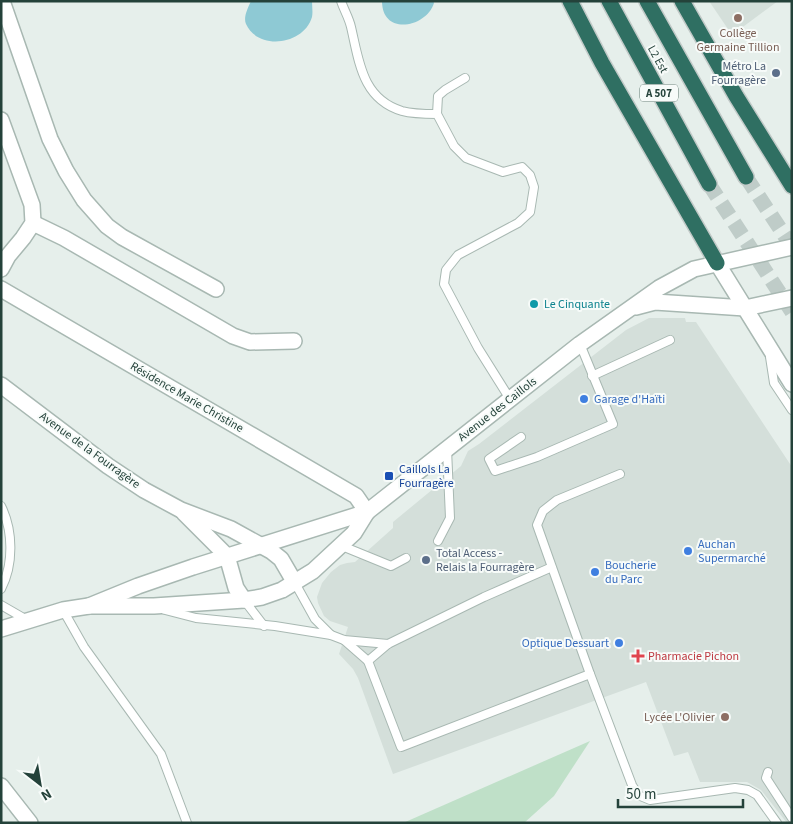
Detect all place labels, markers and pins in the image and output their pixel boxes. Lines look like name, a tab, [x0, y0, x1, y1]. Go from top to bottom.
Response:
marker: Collège Germaine Tillion	[732, 12, 744, 24]
place label: Collège Germaine Tillion	[697, 25, 779, 56]
place label: Métro La Fourragère	[711, 58, 766, 89]
marker: Métro La Fourragère	[770, 67, 782, 79]
place label: Le Cinquante	[544, 296, 610, 313]
marker: Le Cinquante	[528, 298, 540, 310]
place label: Garage d'Haïti	[594, 391, 665, 408]
marker: Garage d'Haïti	[578, 393, 590, 405]
place label: Caillols La Fourragère	[399, 461, 454, 492]
marker: Caillols La Fourragère	[383, 470, 395, 482]
place label: Auchan Supermarché	[698, 536, 766, 567]
place label: Total Access - Relais la Fourragère	[436, 545, 534, 576]
marker: Auchan Supermarché	[682, 545, 694, 557]
marker: Total Access - Relais la Fourragère	[420, 554, 432, 566]
place label: Boucherie du Parc	[605, 557, 656, 588]
marker: Boucherie du Parc	[589, 566, 601, 578]
place label: Optique Dessuart	[522, 635, 609, 652]
marker: Optique Dessuart	[613, 637, 625, 649]
place label: Pharmacie Pichon	[648, 648, 739, 665]
marker: Pharmacie Pichon	[632, 650, 644, 662]
place label: Lycée L'Olivier	[644, 709, 716, 726]
marker: Lycée L'Olivier	[719, 711, 731, 723]

